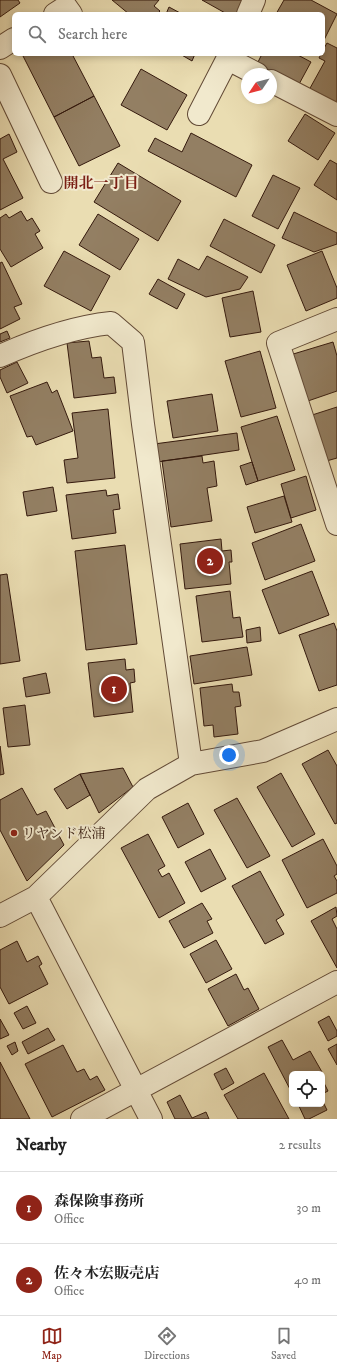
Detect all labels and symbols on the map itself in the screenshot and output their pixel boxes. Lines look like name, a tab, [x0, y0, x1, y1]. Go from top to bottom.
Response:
north arrow	[241, 68, 277, 104]
district label: 開北一丁目	[63, 174, 139, 193]
pin: 2	[197, 546, 223, 576]
pin: 1	[101, 674, 127, 704]
your location	[219, 745, 239, 765]
place label: リヤンド松浦	[22, 825, 106, 843]
marker: リヤンド松浦	[9, 828, 19, 838]

